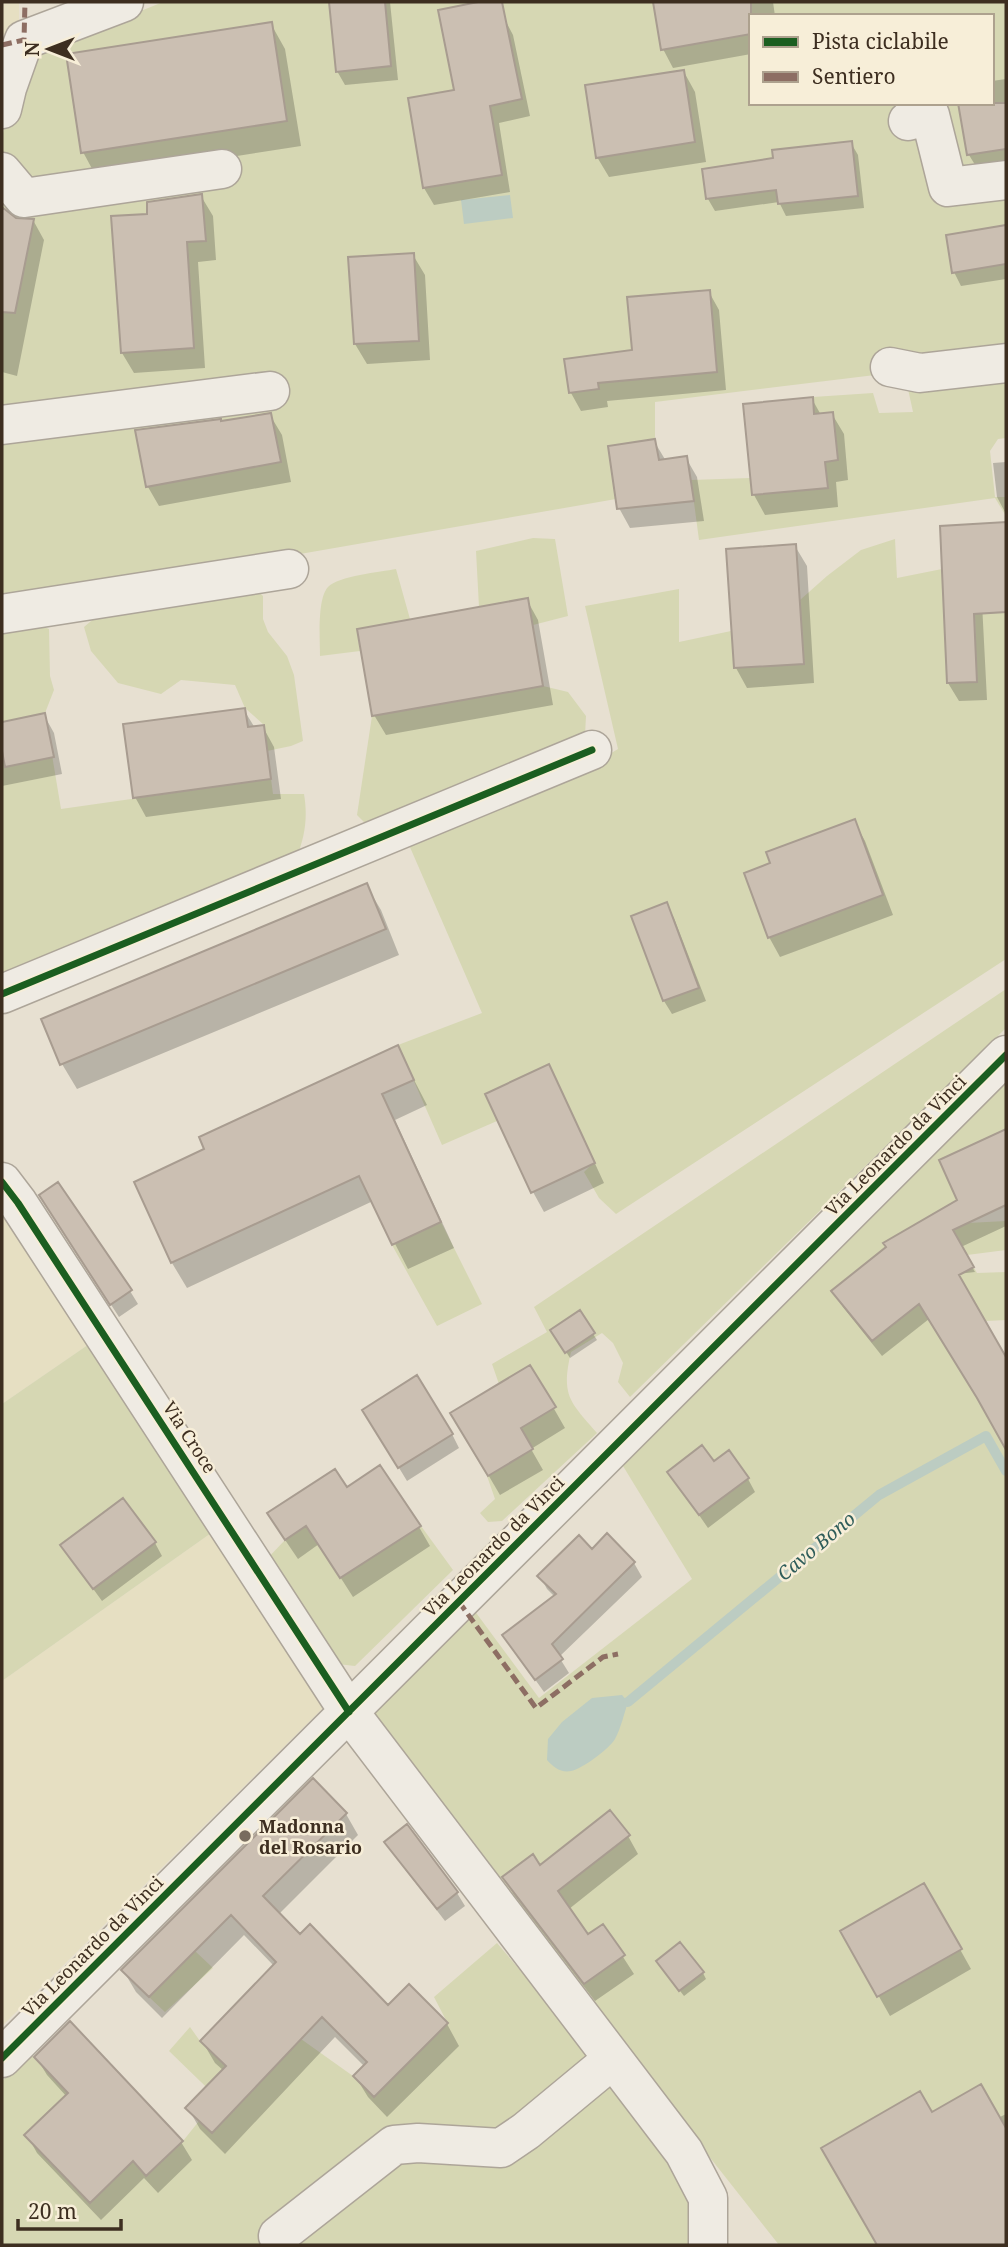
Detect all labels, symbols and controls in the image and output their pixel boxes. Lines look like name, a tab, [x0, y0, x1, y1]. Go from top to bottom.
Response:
north arrow	[14, 14, 84, 84]
legend	[749, 14, 994, 105]
text: Pista ciclabile	[812, 27, 949, 55]
text: N	[19, 41, 45, 56]
text: Sentiero	[812, 62, 896, 90]
street label: Via Leonardo da Vinci	[819, 1069, 971, 1221]
street label: Via Croce	[158, 1396, 222, 1478]
street label: Via Leonardo da Vinci	[417, 1470, 569, 1622]
water label: Cavo Bono	[771, 1506, 861, 1586]
place label: Madonna del Rosario	[259, 1814, 362, 1859]
marker: Madonna del Rosario	[237, 1828, 253, 1844]
street label: Via Leonardo da Vinci	[16, 1870, 168, 2022]
scale bar	[18, 2188, 121, 2232]
text: 20 m	[28, 2197, 77, 2225]

